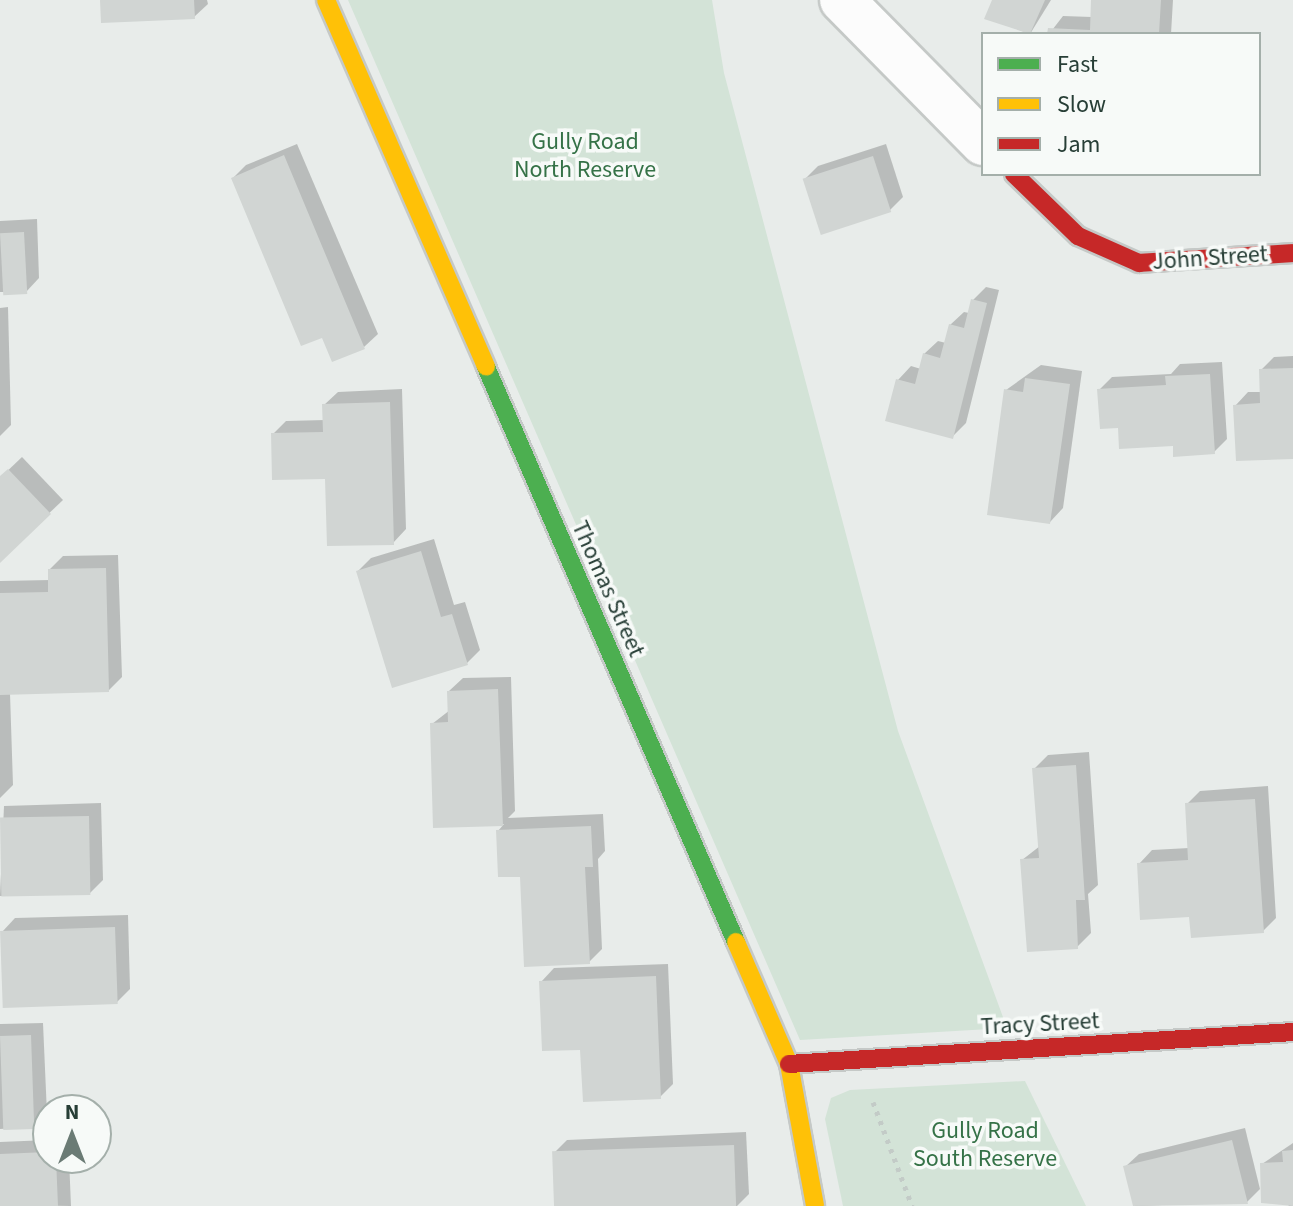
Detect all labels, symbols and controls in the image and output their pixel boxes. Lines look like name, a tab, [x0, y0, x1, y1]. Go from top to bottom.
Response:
legend	[981, 32, 1261, 176]
text: Fast	[1057, 47, 1098, 82]
text: Slow	[1057, 87, 1106, 122]
text: Jam	[1057, 127, 1101, 162]
park label: Gully Road North Reserve	[514, 128, 656, 184]
street label: John Street	[1151, 240, 1269, 276]
street label: Thomas Street	[565, 516, 651, 662]
street label: Tracy Street	[980, 1007, 1100, 1041]
north arrow	[32, 1094, 112, 1174]
text: N	[65, 1096, 79, 1128]
park label: Gully Road South Reserve	[913, 1117, 1057, 1173]

